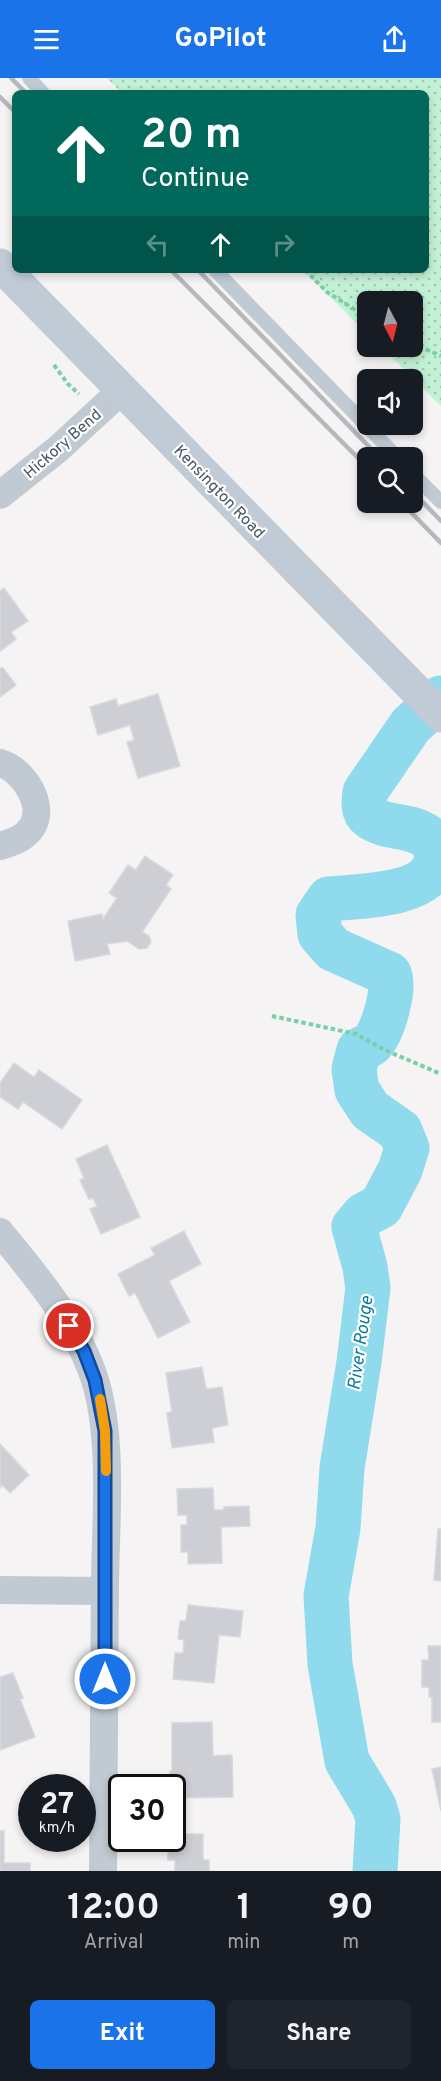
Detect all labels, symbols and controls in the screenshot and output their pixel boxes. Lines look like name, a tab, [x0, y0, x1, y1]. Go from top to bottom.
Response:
text: GoPilot	[174, 22, 267, 56]
icon: menu	[30, 23, 63, 56]
icon: share	[378, 23, 411, 56]
text: 20 m	[141, 110, 242, 163]
icon: ahead	[42, 114, 120, 192]
text: Continue	[141, 162, 250, 196]
icon: left	[141, 228, 174, 261]
icon: ahead	[204, 228, 237, 261]
icon: right	[267, 228, 300, 261]
north arrow	[357, 291, 423, 357]
map controls	[357, 291, 423, 513]
button: sound	[357, 369, 423, 435]
street label: Hickory Bend	[20, 405, 106, 484]
street label: Kensington Road	[169, 441, 268, 543]
button: search	[357, 447, 423, 513]
water label: River Rouge	[344, 1294, 380, 1392]
pin	[43, 1300, 94, 1351]
icon: arrive	[52, 1309, 85, 1342]
position arrow	[73, 1647, 137, 1711]
speed limit sign: 30	[108, 1774, 186, 1852]
text: 27	[40, 1787, 74, 1824]
text: km/h	[39, 1819, 75, 1838]
text: 12:00	[67, 1886, 160, 1932]
text: 1	[237, 1886, 251, 1932]
text: 90	[328, 1886, 374, 1932]
text: Arrival	[84, 1930, 143, 1956]
text: min	[227, 1930, 260, 1956]
text: m	[342, 1930, 359, 1956]
button: Exit	[30, 2000, 215, 2069]
button: Share	[227, 2000, 411, 2069]

